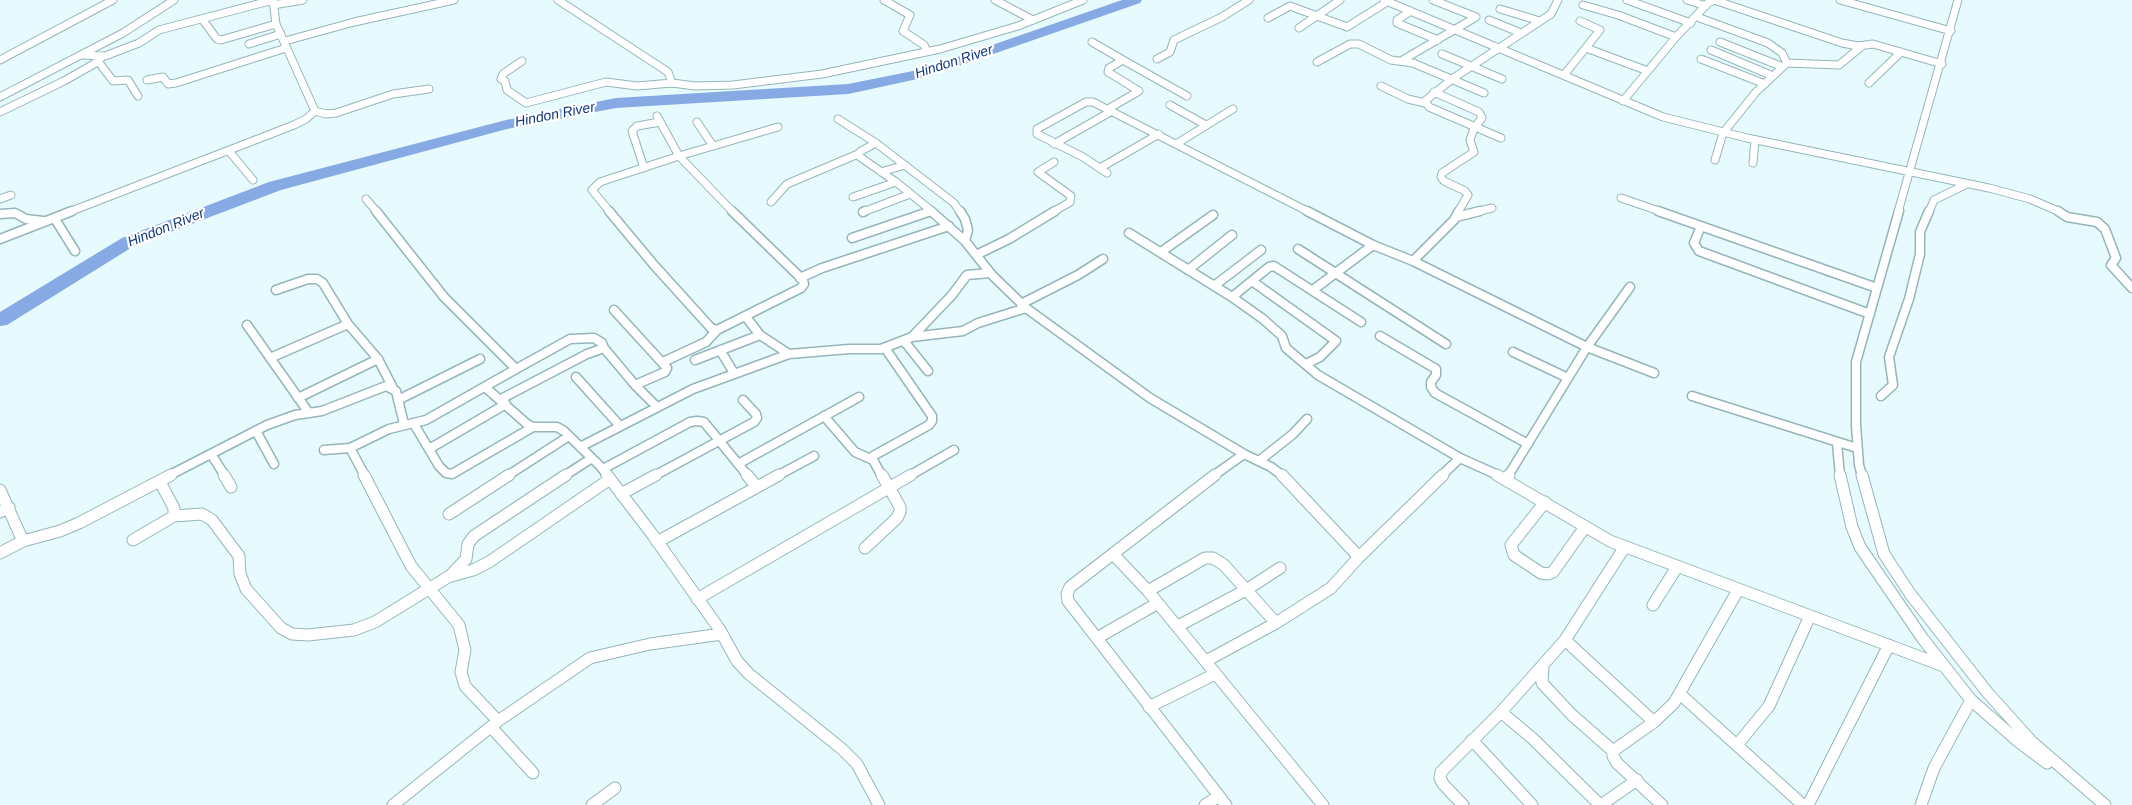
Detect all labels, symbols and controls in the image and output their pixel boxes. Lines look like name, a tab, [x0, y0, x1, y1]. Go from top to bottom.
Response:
water label: Hindon River	[913, 42, 995, 82]
water label: Hindon River	[514, 99, 596, 131]
water label: Hindon River	[125, 205, 207, 251]

